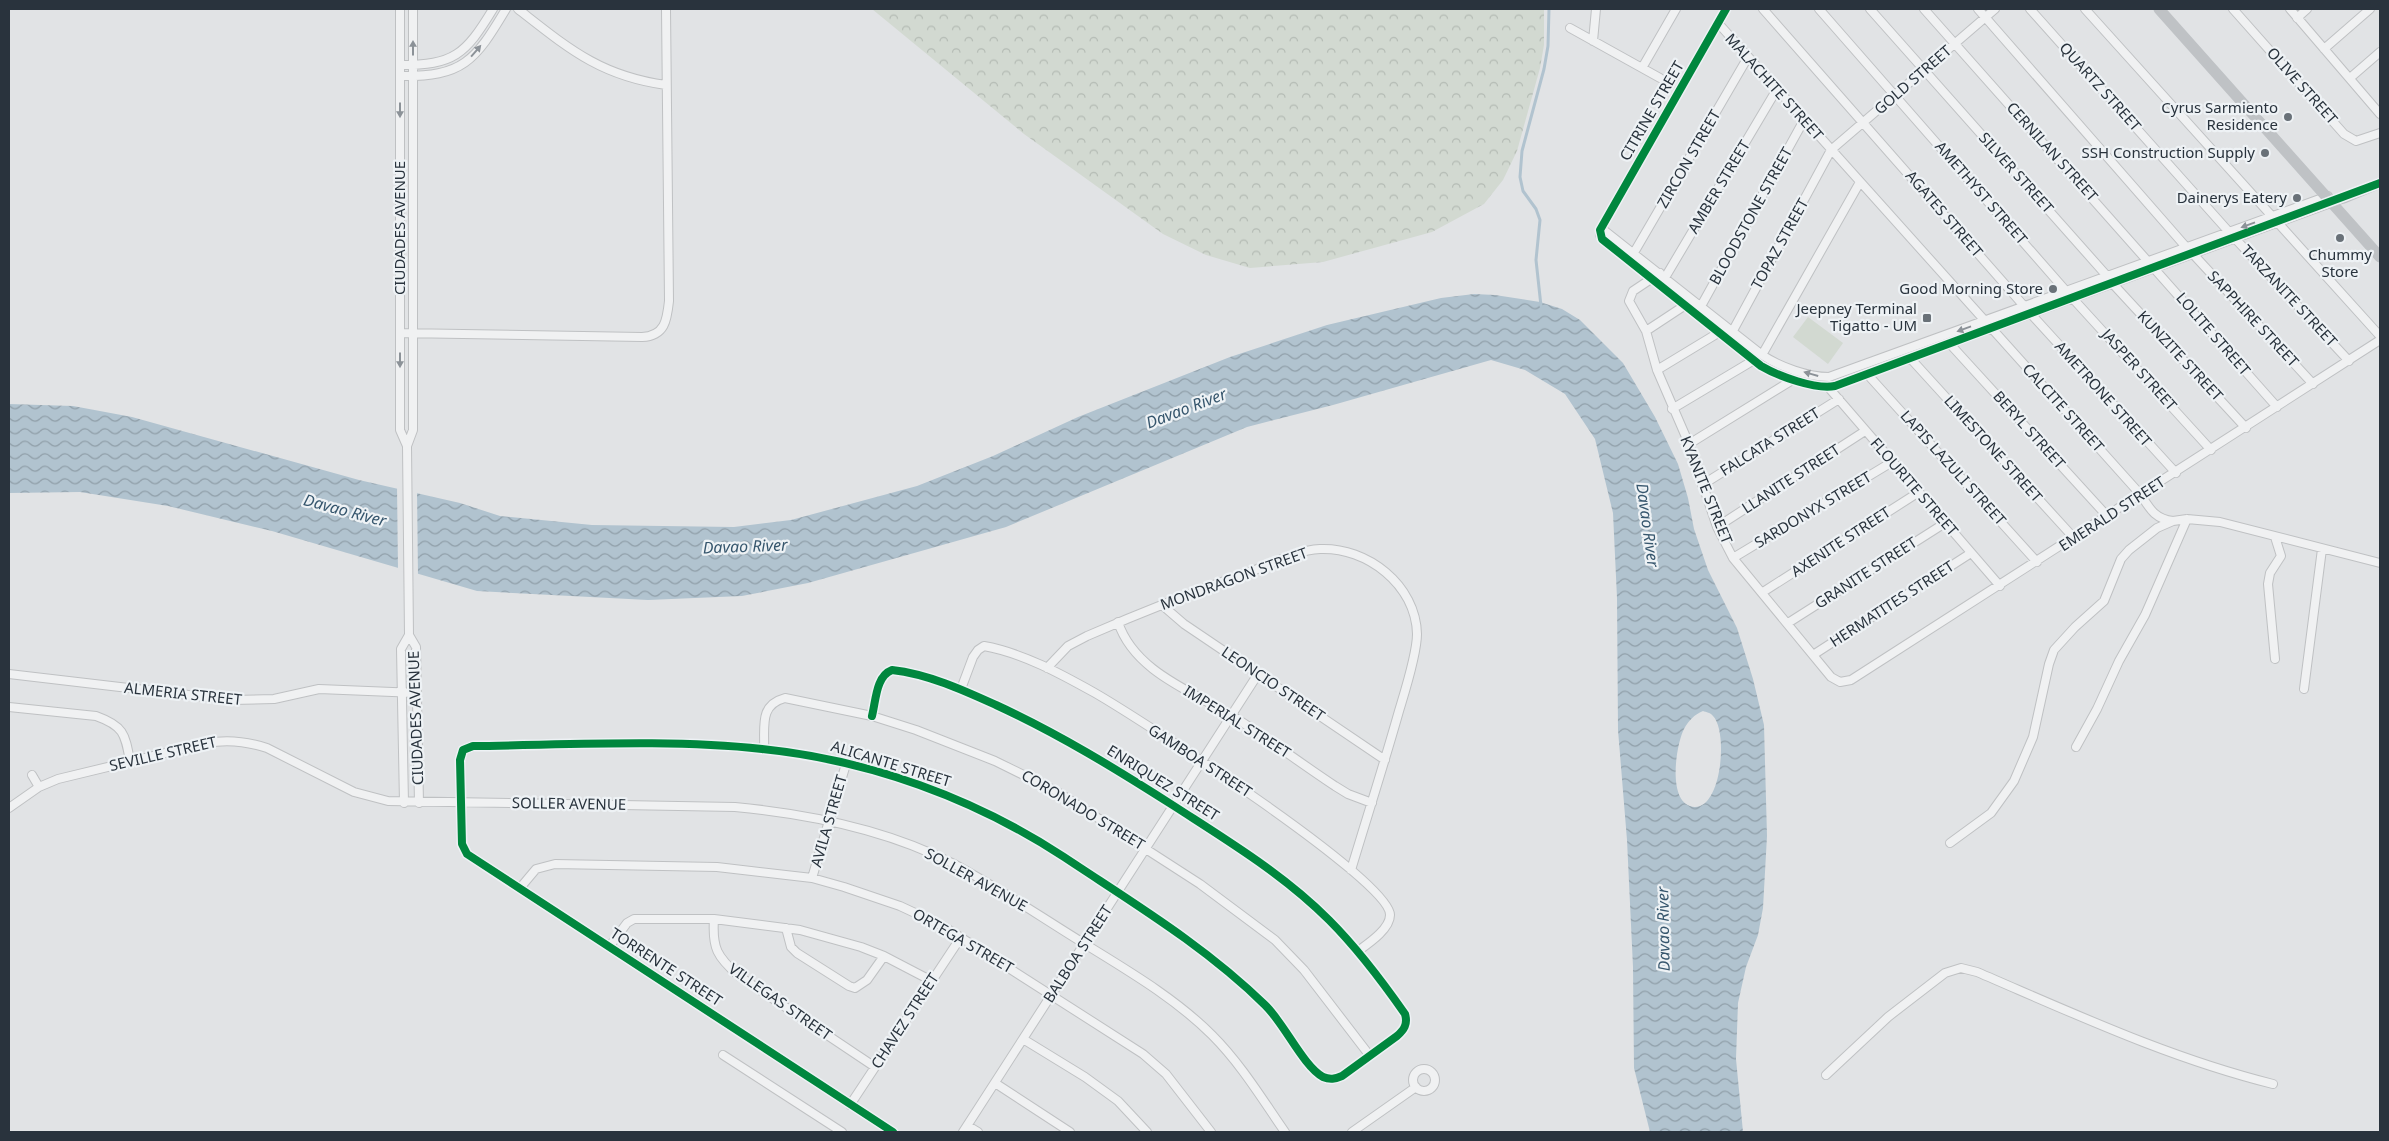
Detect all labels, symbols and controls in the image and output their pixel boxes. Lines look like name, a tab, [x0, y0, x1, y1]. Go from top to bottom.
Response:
street label: MALACHITE STREET	[1721, 29, 1829, 145]
street label: QUARTZ STREET	[2055, 38, 2146, 136]
one-way arrow	[409, 40, 417, 56]
street label: GOLD STREET	[1869, 40, 1956, 118]
street label: OLIVE STREET	[2263, 43, 2343, 128]
one-way arrow	[470, 46, 482, 58]
street label: CITRINE STREET	[1615, 56, 1688, 164]
street label: CERNILAN STREET	[2003, 97, 2103, 206]
place label: Cyrus Sarmiento Residence	[2161, 97, 2278, 134]
one-way arrow	[396, 102, 404, 118]
street label: ZIRCON STREET	[1652, 105, 1725, 211]
marker: Cyrus Sarmiento Residence	[2282, 111, 2294, 123]
street label: SILVER STREET	[1975, 128, 2059, 218]
street label: AMBER STREET	[1682, 136, 1754, 237]
street label: AMETHYST STREET	[1931, 136, 2033, 249]
place label: SSH Construction Supply	[2081, 142, 2255, 162]
street label: BLOODSTONE STREET	[1704, 143, 1797, 288]
marker: SSH Construction Supply	[2259, 147, 2271, 159]
street label: CIUDADES AVENUE	[389, 161, 409, 295]
street label: AGATES STREET	[1902, 166, 1988, 261]
place label: Dainerys Eatery	[2177, 187, 2287, 207]
marker: Dainerys Eatery	[2291, 192, 2303, 204]
street label: TOPAZ STREET	[1746, 194, 1813, 293]
one-way arrow	[2240, 221, 2255, 229]
marker: Chummy Store	[2334, 232, 2346, 244]
street label: TARZANITE STREET	[2237, 240, 2343, 351]
place label: Chummy Store	[2308, 244, 2372, 281]
street label: SAPPHIRE STREET	[2204, 266, 2304, 371]
place label: Good Morning Store	[1899, 278, 2043, 298]
marker: Good Morning Store	[2047, 283, 2059, 295]
street label: LOLITE STREET	[2172, 288, 2256, 380]
place label: Jeepney Terminal Tigatto - UM	[1794, 298, 1917, 335]
street label: KUNZITE STREET	[2134, 306, 2228, 405]
marker: Jeepney Terminal Tigatto - UM	[1921, 312, 1933, 324]
street label: JASPER STREET	[2096, 323, 2182, 415]
one-way arrow	[1956, 325, 1971, 333]
street label: AMETRONE STREET	[2051, 336, 2157, 451]
one-way arrow	[396, 352, 404, 368]
street label: CALCITE STREET	[2019, 359, 2109, 456]
one-way arrow	[1803, 370, 1818, 378]
water label: Davao River	[1143, 382, 1230, 433]
street label: BERYL STREET	[1989, 386, 2071, 473]
street label: LIMESTONE STREET	[1940, 391, 2048, 507]
street label: FALCATA STREET	[1716, 402, 1824, 480]
street label: LAPIS LAZULI STREET	[1897, 405, 2011, 530]
street label: KYANITE STREET	[1676, 433, 1738, 547]
street label: FLOURITE STREET	[1867, 433, 1963, 540]
street label: LLANITE STREET	[1737, 439, 1844, 517]
street label: SARDONYX STREET	[1750, 466, 1875, 552]
street label: EMERALD STREET	[2054, 471, 2169, 555]
water label: Davao River	[1631, 482, 1665, 569]
water label: Davao River	[301, 488, 389, 532]
street label: AXENITE STREET	[1787, 501, 1895, 581]
street label: GRANITE STREET	[1811, 531, 1921, 613]
water label: Davao River	[702, 534, 788, 558]
street label: MONDRAGON STREET	[1157, 542, 1311, 614]
street label: HERMATITES STREET	[1826, 555, 1958, 651]
street label: LEONCIO STREET	[1218, 641, 1330, 725]
street label: CIUDADES AVENUE	[403, 651, 427, 785]
street label: ALMERIA STREET	[123, 677, 244, 709]
street label: IMPERIAL STREET	[1180, 680, 1295, 763]
street label: GAMBOA STREET	[1145, 719, 1257, 801]
street label: SEVILLE STREET	[107, 731, 219, 775]
street label: ALICANTE STREET	[829, 735, 954, 791]
street label: ENRIQUEZ STREET	[1104, 740, 1224, 825]
street label: CORONADO STREET	[1018, 764, 1149, 854]
street label: AVILA STREET	[805, 772, 851, 869]
street label: SOLLER AVENUE	[512, 792, 626, 814]
street label: SOLLER AVENUE	[922, 843, 1031, 916]
water label: Davao River	[1651, 886, 1675, 971]
street label: BALBOA STREET	[1038, 900, 1117, 1006]
street label: ORTEGA STREET	[910, 903, 1018, 977]
street label: TORRENTE STREET	[607, 922, 727, 1010]
street label: VILLEGAS STREET	[725, 958, 837, 1045]
street label: CHAVEZ STREET	[866, 968, 943, 1072]

